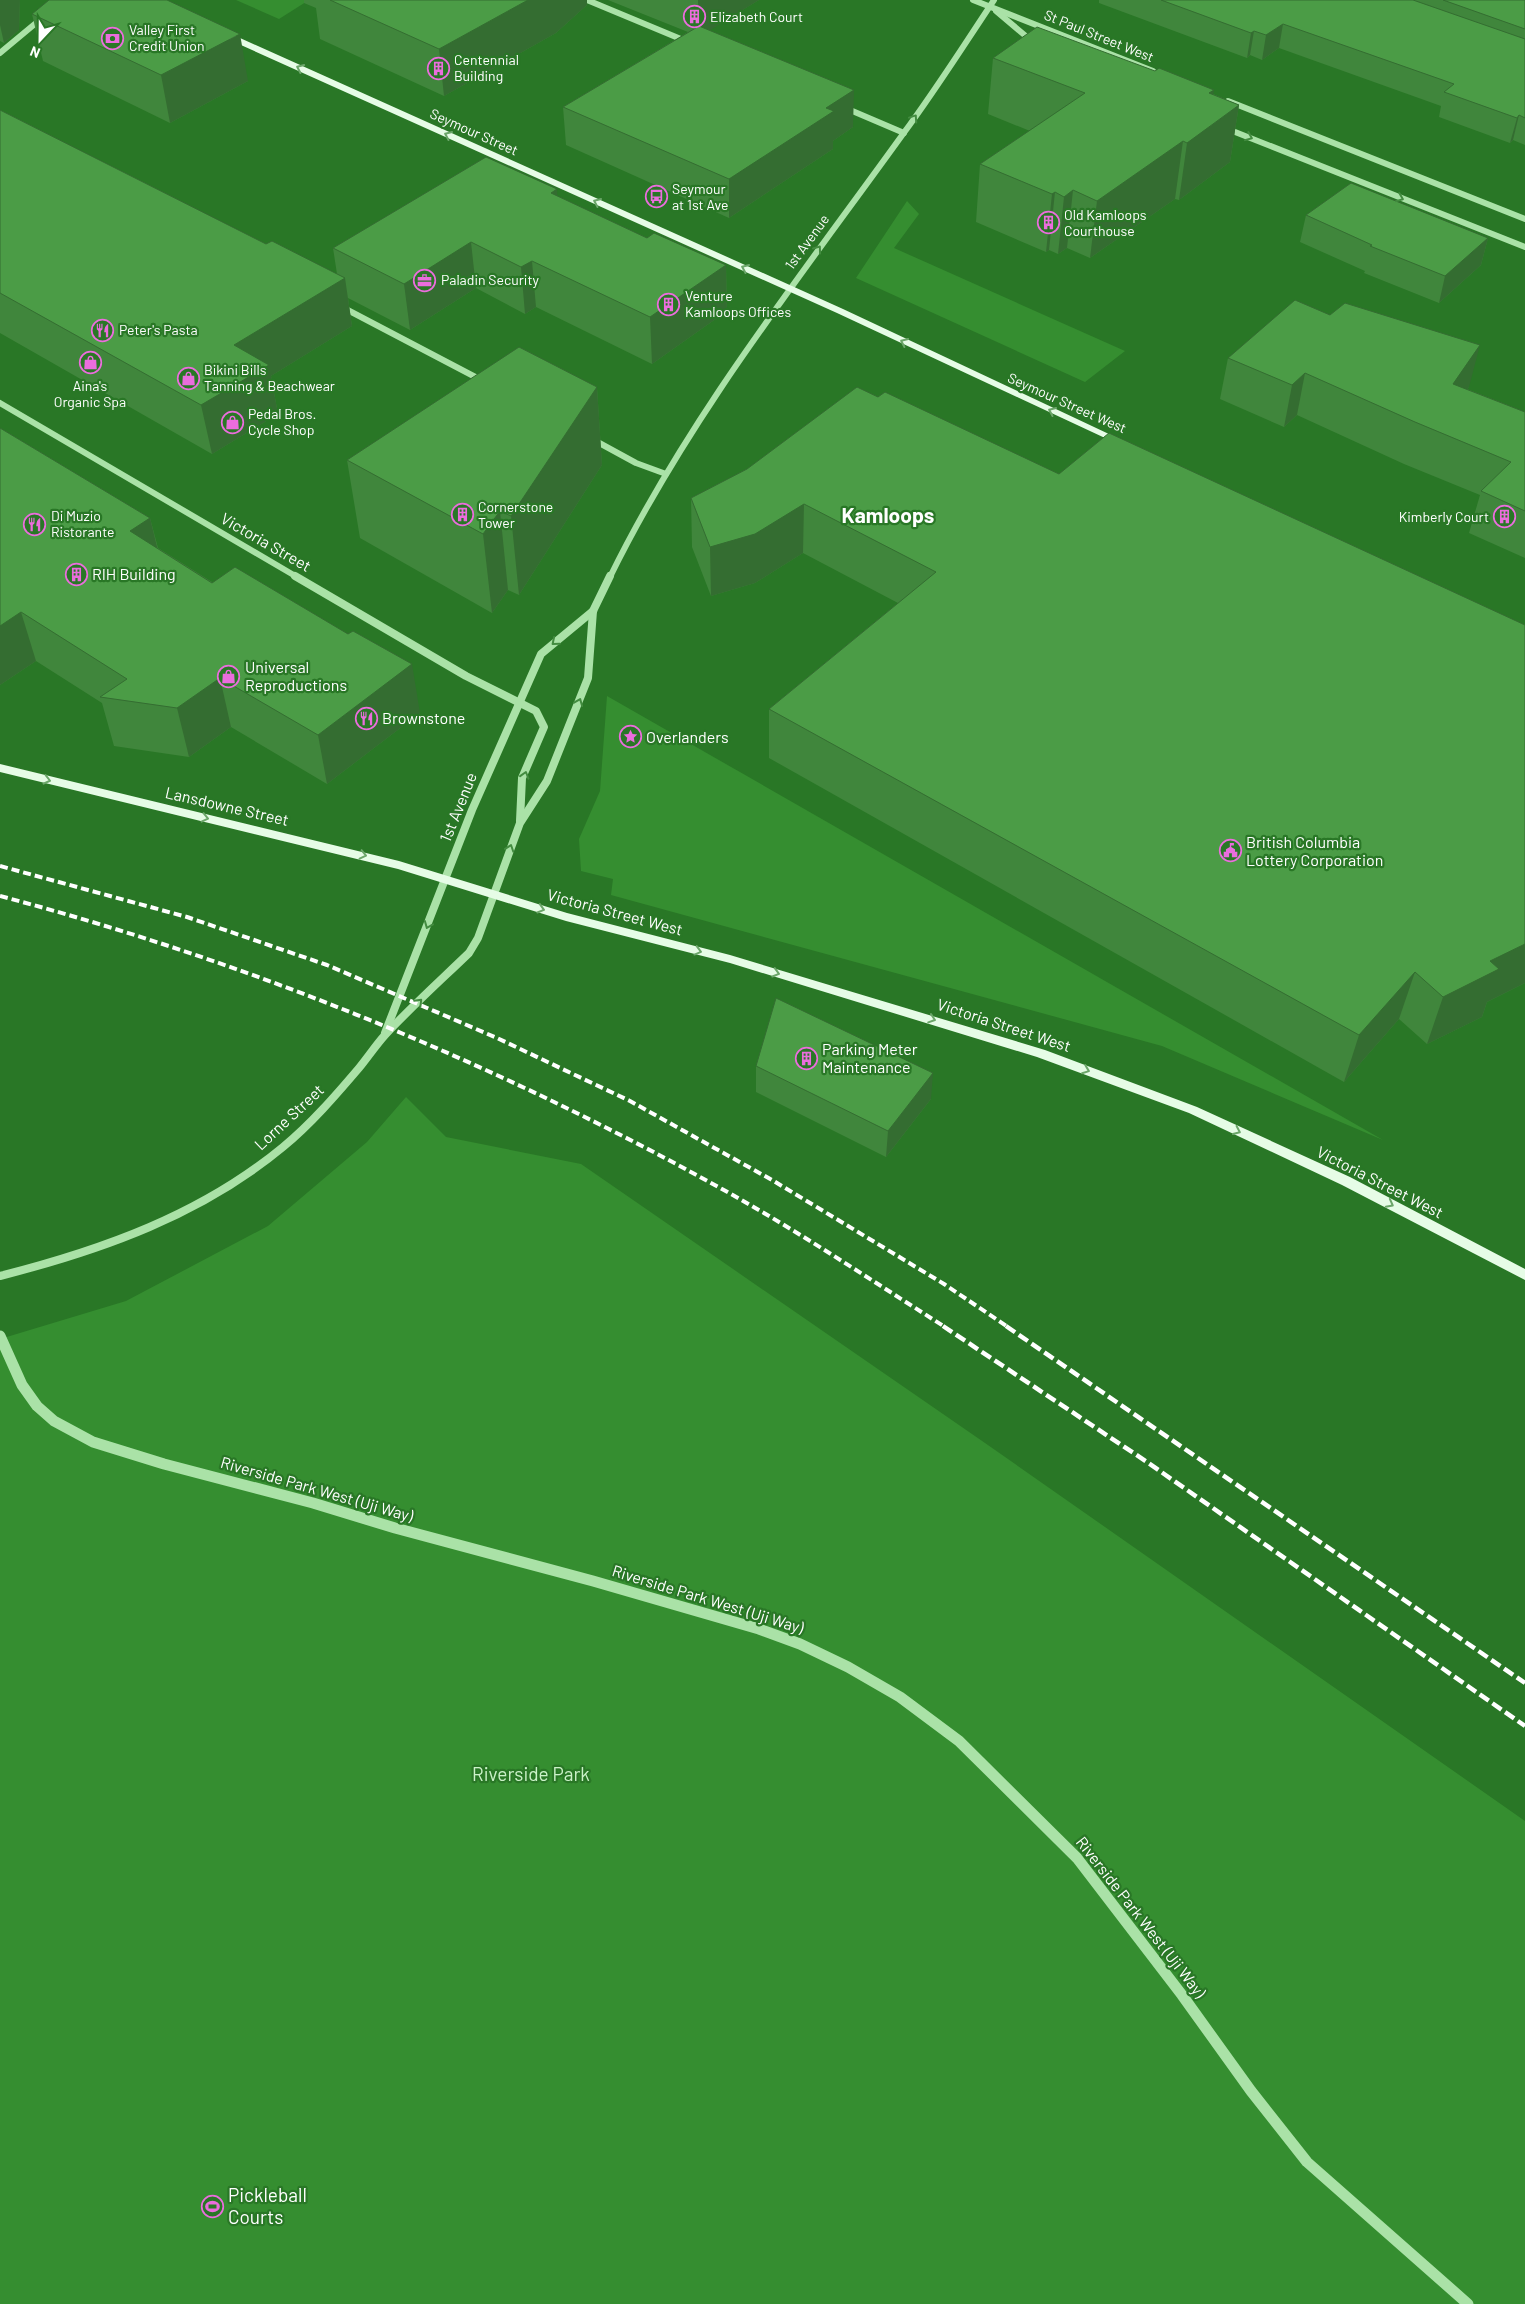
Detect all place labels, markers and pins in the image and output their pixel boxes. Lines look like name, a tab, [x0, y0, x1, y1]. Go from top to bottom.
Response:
building icon: Elizabeth Court	[682, 5, 706, 29]
place label: Elizabeth Court	[710, 8, 803, 25]
place label: Valley First Credit Union	[129, 21, 204, 54]
bank icon: Valley First Credit Union	[101, 26, 125, 50]
place label: Centennial Building	[454, 51, 519, 84]
building icon: Centennial Building	[426, 56, 450, 80]
place label: Seymour at 1st Ave	[672, 180, 729, 213]
bus stop icon: Seymour at 1st Ave	[644, 185, 668, 209]
place label: Old Kamloops Courthouse	[1064, 206, 1147, 239]
building icon: Old Kamloops Courthouse	[1036, 211, 1060, 235]
office icon: Paladin Security	[413, 268, 437, 292]
place label: Paladin Security	[441, 271, 540, 288]
place label: Venture Kamloops Offices	[685, 287, 791, 320]
building icon: Venture Kamloops Offices	[657, 292, 681, 316]
restaurant icon: Peter's Pasta	[91, 318, 115, 342]
place label: Peter's Pasta	[119, 321, 198, 338]
shop icon: Aina's Organic Spa	[78, 351, 102, 375]
place label: Bikini Bills Tanning & Beachwear	[204, 361, 335, 394]
shop icon: Bikini Bills Tanning & Beachwear	[176, 366, 200, 390]
place label: Aina's Organic Spa	[54, 377, 126, 410]
place label: Pedal Bros. Cycle Shop	[248, 405, 316, 438]
shop icon: Pedal Bros. Cycle Shop	[220, 410, 244, 434]
place label: Cornerstone Tower	[478, 498, 553, 531]
building icon: Cornerstone Tower	[450, 503, 474, 527]
building icon: Kimberly Court	[1493, 505, 1517, 529]
place label: Di Muzio Ristorante	[51, 507, 115, 540]
place label: Kimberly Court	[1399, 508, 1489, 525]
restaurant icon: Di Muzio Ristorante	[23, 512, 47, 536]
building icon: RIH Building	[64, 562, 88, 586]
place label: RIH Building	[92, 564, 176, 583]
place label: Universal Reproductions	[245, 657, 347, 694]
shop icon: Universal Reproductions	[217, 664, 241, 688]
restaurant icon: Brownstone	[354, 706, 378, 730]
place label: Brownstone	[382, 708, 465, 727]
place icon: Overlanders	[618, 725, 642, 749]
place label: Overlanders	[646, 727, 729, 746]
place label: British Columbia Lottery Corporation	[1246, 832, 1383, 869]
public building icon: British Columbia Lottery Corporation	[1218, 839, 1242, 863]
place label: Parking Meter Maintenance	[822, 1039, 918, 1076]
building icon: Parking Meter Maintenance	[794, 1046, 818, 1070]
place label: Pickleball Courts	[228, 2183, 307, 2228]
sports icon: Pickleball Courts	[200, 2194, 224, 2218]

